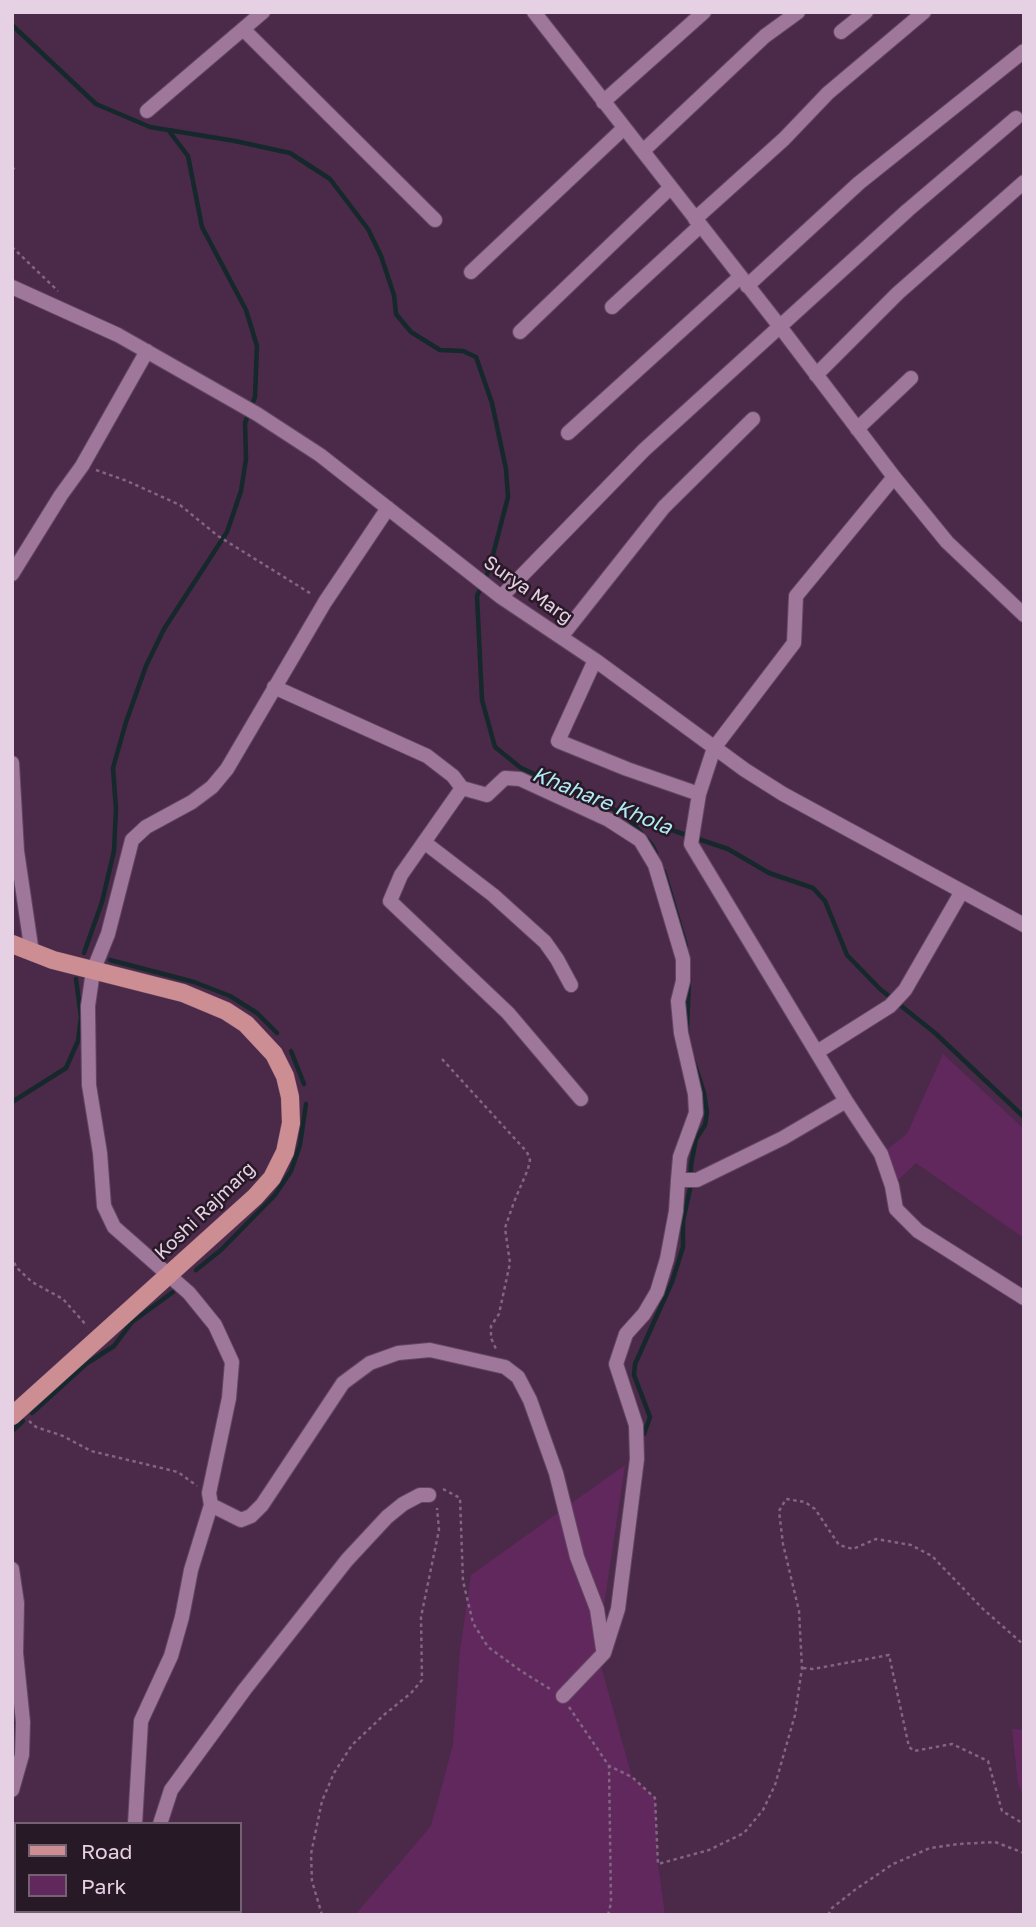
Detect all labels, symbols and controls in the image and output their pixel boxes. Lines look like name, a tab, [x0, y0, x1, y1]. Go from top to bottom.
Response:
street label: Surya Marg	[479, 551, 577, 629]
water label: Khahare Khola	[529, 762, 675, 840]
street label: Koshi Rajmarg	[150, 1157, 260, 1265]
legend	[14, 1822, 242, 1913]
text: Road	[81, 1838, 132, 1864]
text: Park	[81, 1873, 126, 1899]

